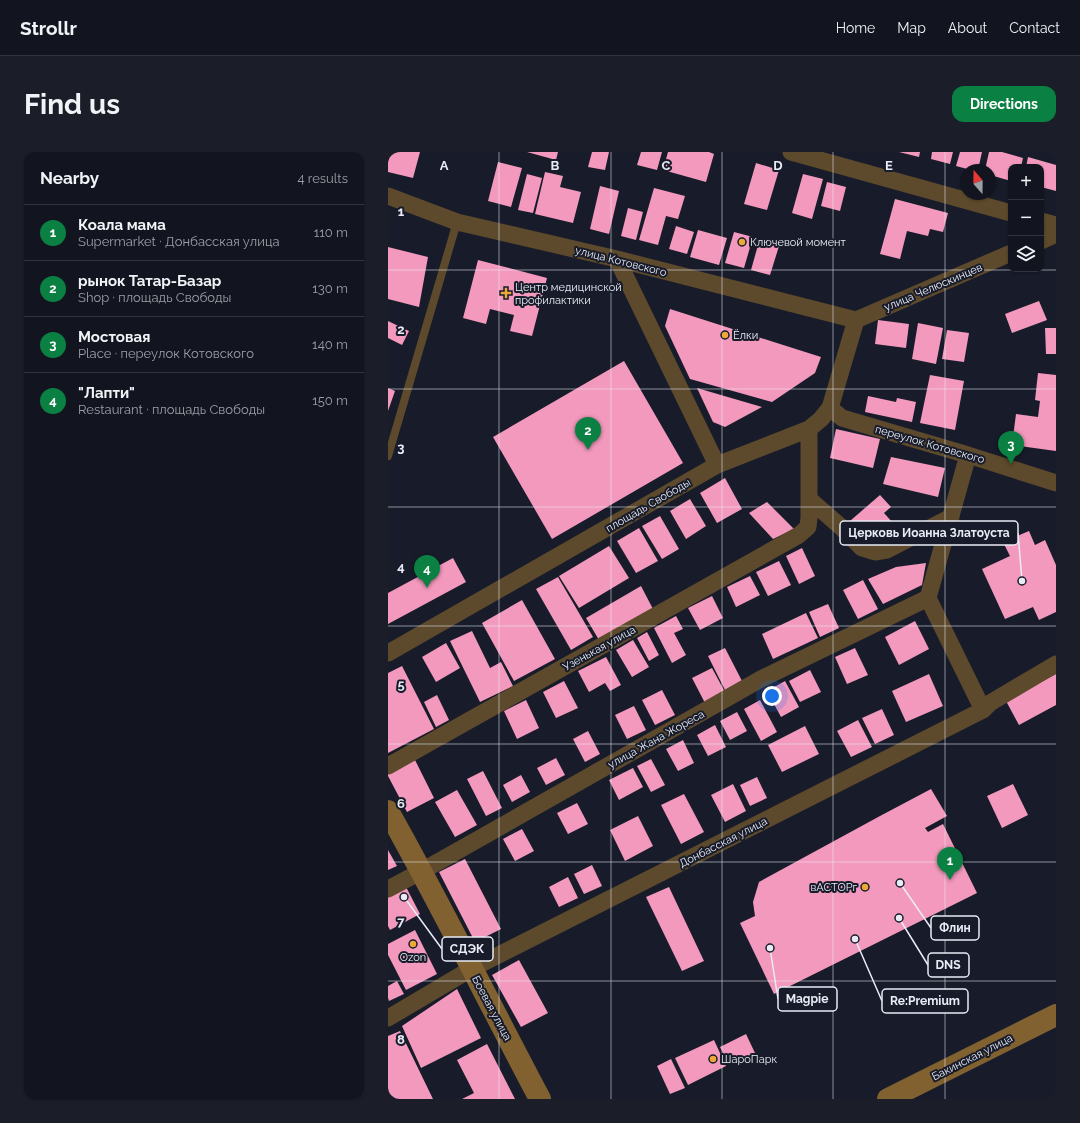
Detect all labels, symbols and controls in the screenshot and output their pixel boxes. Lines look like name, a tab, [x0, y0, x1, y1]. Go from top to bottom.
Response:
text: Strollr	[20, 17, 77, 39]
text: Home	[836, 20, 875, 36]
text: Map	[897, 20, 926, 36]
text: About	[948, 20, 987, 36]
text: Contact	[1009, 20, 1060, 36]
button: Directions	[952, 86, 1056, 122]
text: Find us	[24, 88, 120, 121]
text: A	[440, 158, 449, 173]
text: B	[551, 158, 560, 173]
text: C	[662, 158, 671, 173]
text: D	[773, 158, 783, 173]
text: E	[885, 158, 893, 173]
north arrow	[960, 164, 996, 200]
map controls	[1008, 164, 1044, 272]
button: +	[1008, 164, 1044, 200]
text: Nearby	[40, 168, 99, 188]
text: 4 results	[297, 171, 348, 186]
button: −	[1008, 200, 1044, 236]
text: 1	[398, 204, 405, 219]
text: Коала мама	[78, 216, 166, 234]
text: 1	[50, 225, 56, 240]
text: 110 m	[314, 225, 348, 240]
text: Supermarket · Донбасская улица	[78, 234, 280, 249]
place label: Ключевой момент	[750, 236, 847, 249]
button: layers	[1008, 236, 1044, 272]
marker: Ключевой момент	[737, 237, 747, 247]
street label: улица Котовского	[574, 244, 668, 279]
street label: улица Челюскинцев	[882, 261, 984, 314]
text: рынок Татар-Базар	[78, 272, 221, 290]
text: 2	[49, 281, 57, 296]
text: 130 m	[312, 281, 348, 296]
place label: Центр медицинской профилактики	[515, 281, 622, 307]
marker: Центр медицинской профилактики	[500, 287, 512, 299]
text: Shop · площадь Свободы	[78, 290, 231, 305]
text: 2	[397, 322, 405, 337]
text: Мостовая	[78, 328, 150, 346]
place label: Ёлки	[733, 329, 758, 342]
marker: Ёлки	[720, 330, 730, 340]
text: 3	[49, 337, 57, 352]
text: 140 m	[312, 337, 348, 352]
text: Place · переулок Котовского	[78, 346, 254, 361]
text: "Лапти"	[78, 384, 135, 402]
text: 4	[49, 393, 57, 408]
text: 150 m	[312, 393, 348, 408]
text: Restaurant · площадь Свободы	[78, 402, 265, 417]
pin: 2	[575, 417, 601, 450]
street label: переулок Котовского	[874, 423, 986, 466]
pin: 3	[998, 431, 1024, 464]
text: 3	[397, 440, 405, 455]
street label: площадь Свободы	[604, 476, 693, 535]
callout: Церковь Иоанна Златоуста	[840, 521, 1018, 545]
text: Церковь Иоанна Златоуста	[848, 526, 1010, 540]
pin: 4	[414, 555, 440, 588]
text: 4	[397, 559, 405, 574]
street label: Узенькая улица	[561, 623, 638, 674]
text: 5	[397, 677, 405, 692]
your location	[762, 686, 782, 706]
street label: улица Жана Жореса	[606, 708, 707, 771]
text: 6	[397, 796, 405, 811]
street label: Донбасская улица	[677, 815, 769, 870]
pin: 1	[937, 847, 963, 880]
place label: вАСТОРг	[810, 881, 858, 894]
marker: вАСТОРг	[860, 882, 870, 892]
text: 7	[397, 914, 405, 929]
callout: Флин	[931, 916, 979, 940]
text: Флин	[939, 921, 971, 935]
callout: СДЭК	[442, 937, 493, 961]
marker: Ozon	[408, 939, 418, 949]
text: СДЭК	[450, 942, 485, 956]
place label: Ozon	[400, 951, 426, 964]
callout: DNS	[928, 953, 969, 977]
text: DNS	[935, 958, 961, 972]
street label: Боевая улица	[469, 974, 514, 1043]
callout: Magpie	[778, 987, 837, 1011]
callout: Re:Premium	[882, 989, 968, 1013]
text: Magpie	[786, 992, 828, 1006]
text: Re:Premium	[890, 994, 960, 1008]
street label: Бакинская улица	[930, 1031, 1015, 1083]
text: 8	[397, 1032, 405, 1047]
place label: ШароПарк	[721, 1053, 777, 1066]
marker: ШароПарк	[708, 1054, 718, 1064]

